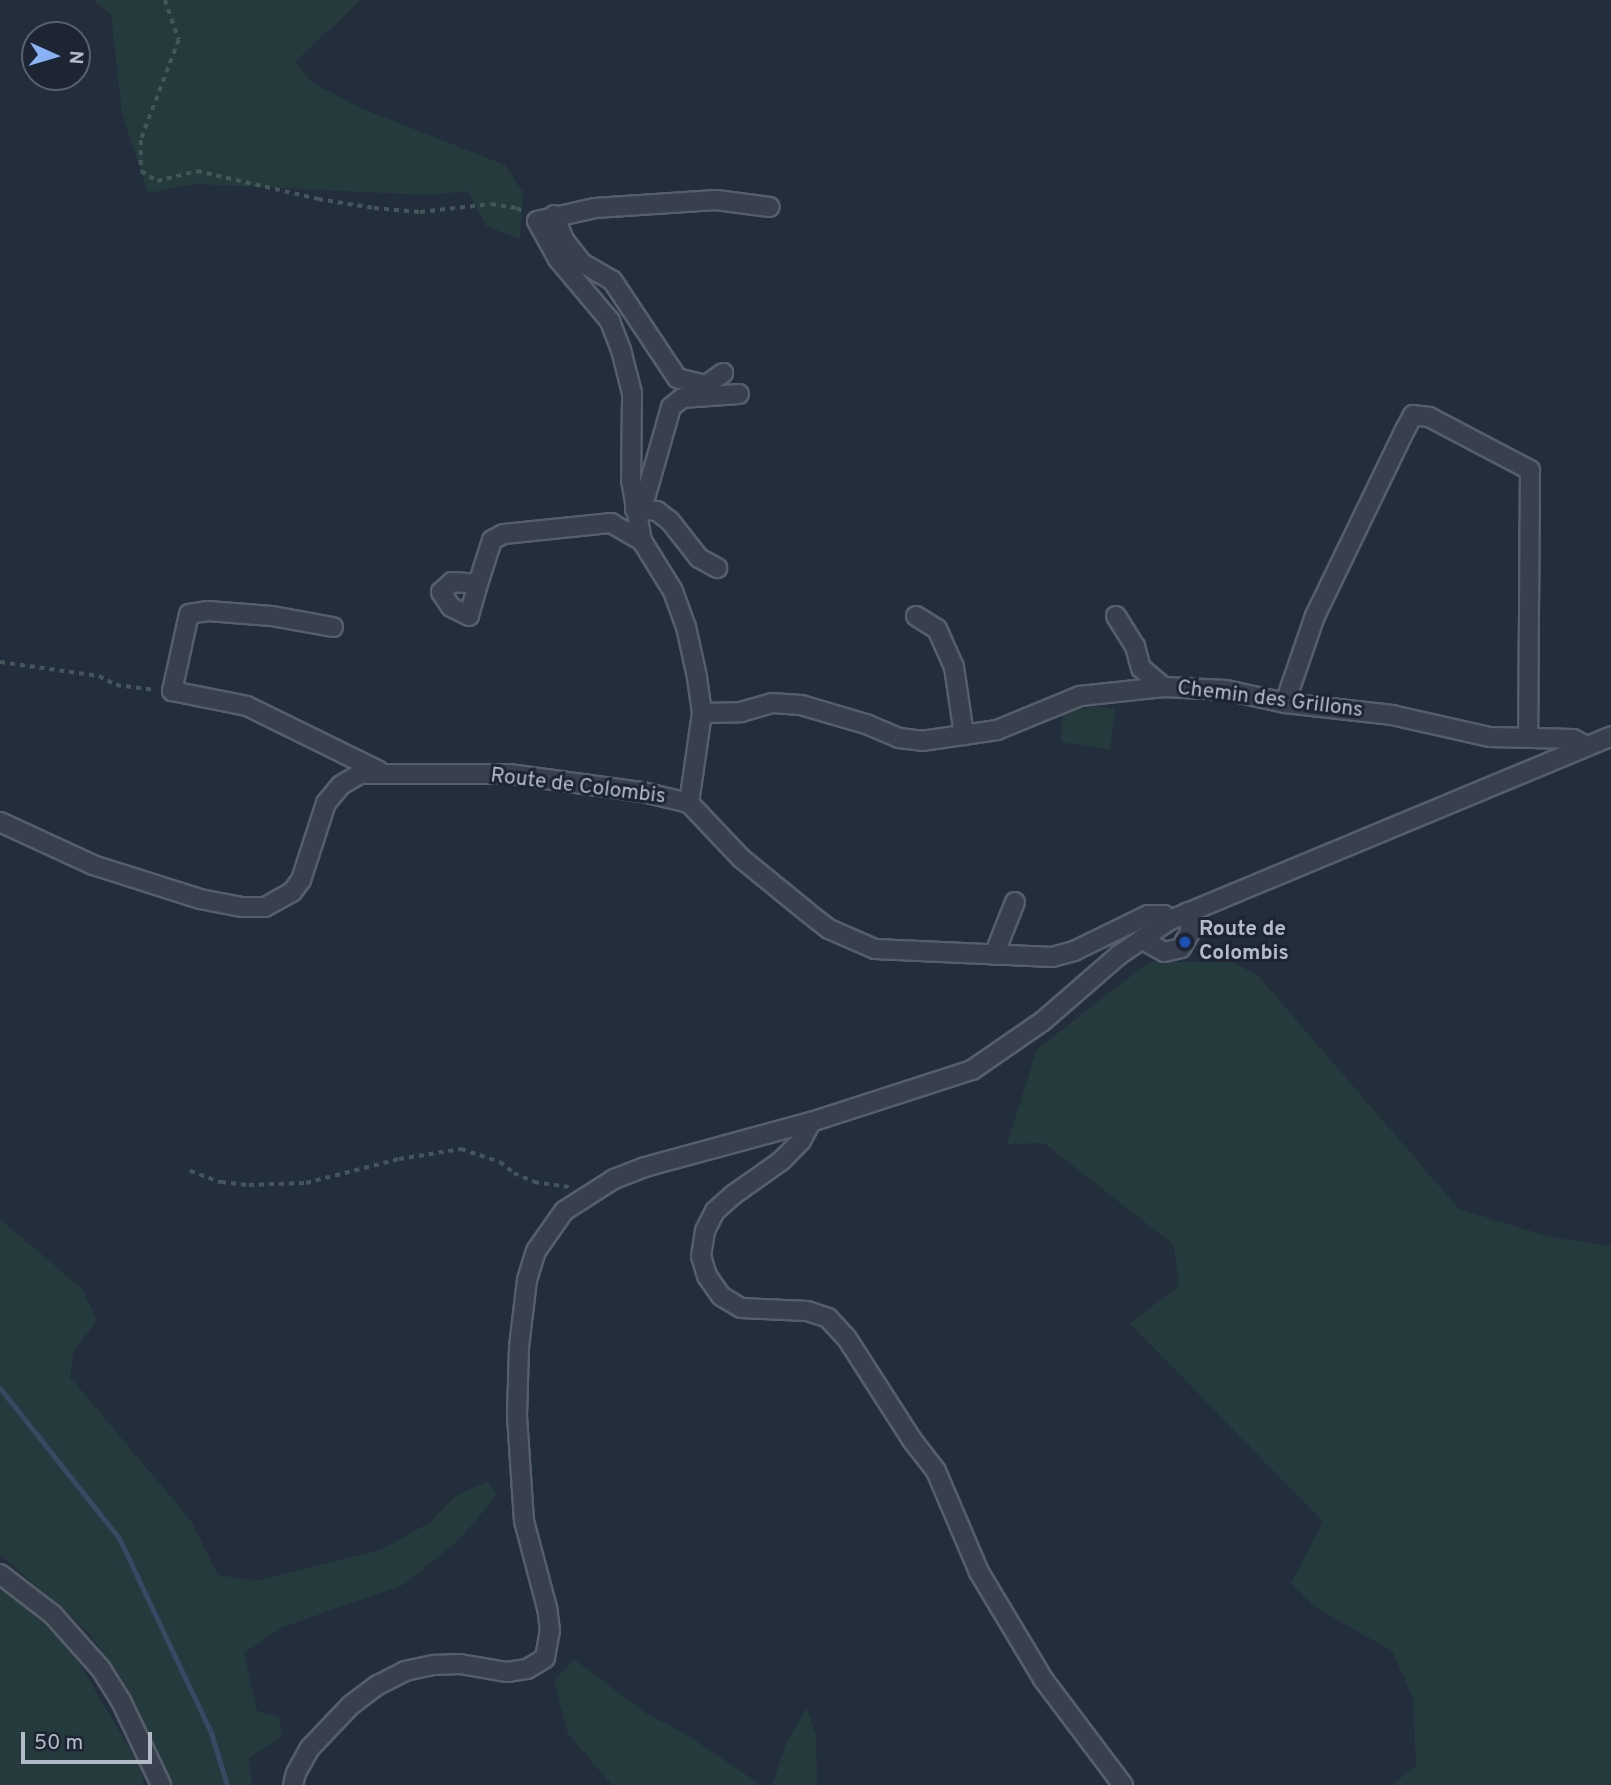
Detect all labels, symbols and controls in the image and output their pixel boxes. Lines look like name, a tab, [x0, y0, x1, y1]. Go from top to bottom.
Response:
north arrow	[21, 21, 91, 91]
text: N	[63, 50, 87, 65]
street label: Chemin des Grillons	[1176, 676, 1364, 724]
street label: Route de Colombis	[489, 764, 667, 810]
place label: Route de Colombis	[1199, 917, 1289, 967]
marker: Route de Colombis	[1177, 934, 1193, 950]
scale bar	[24, 1718, 156, 1762]
text: 50 m	[34, 1730, 83, 1757]

